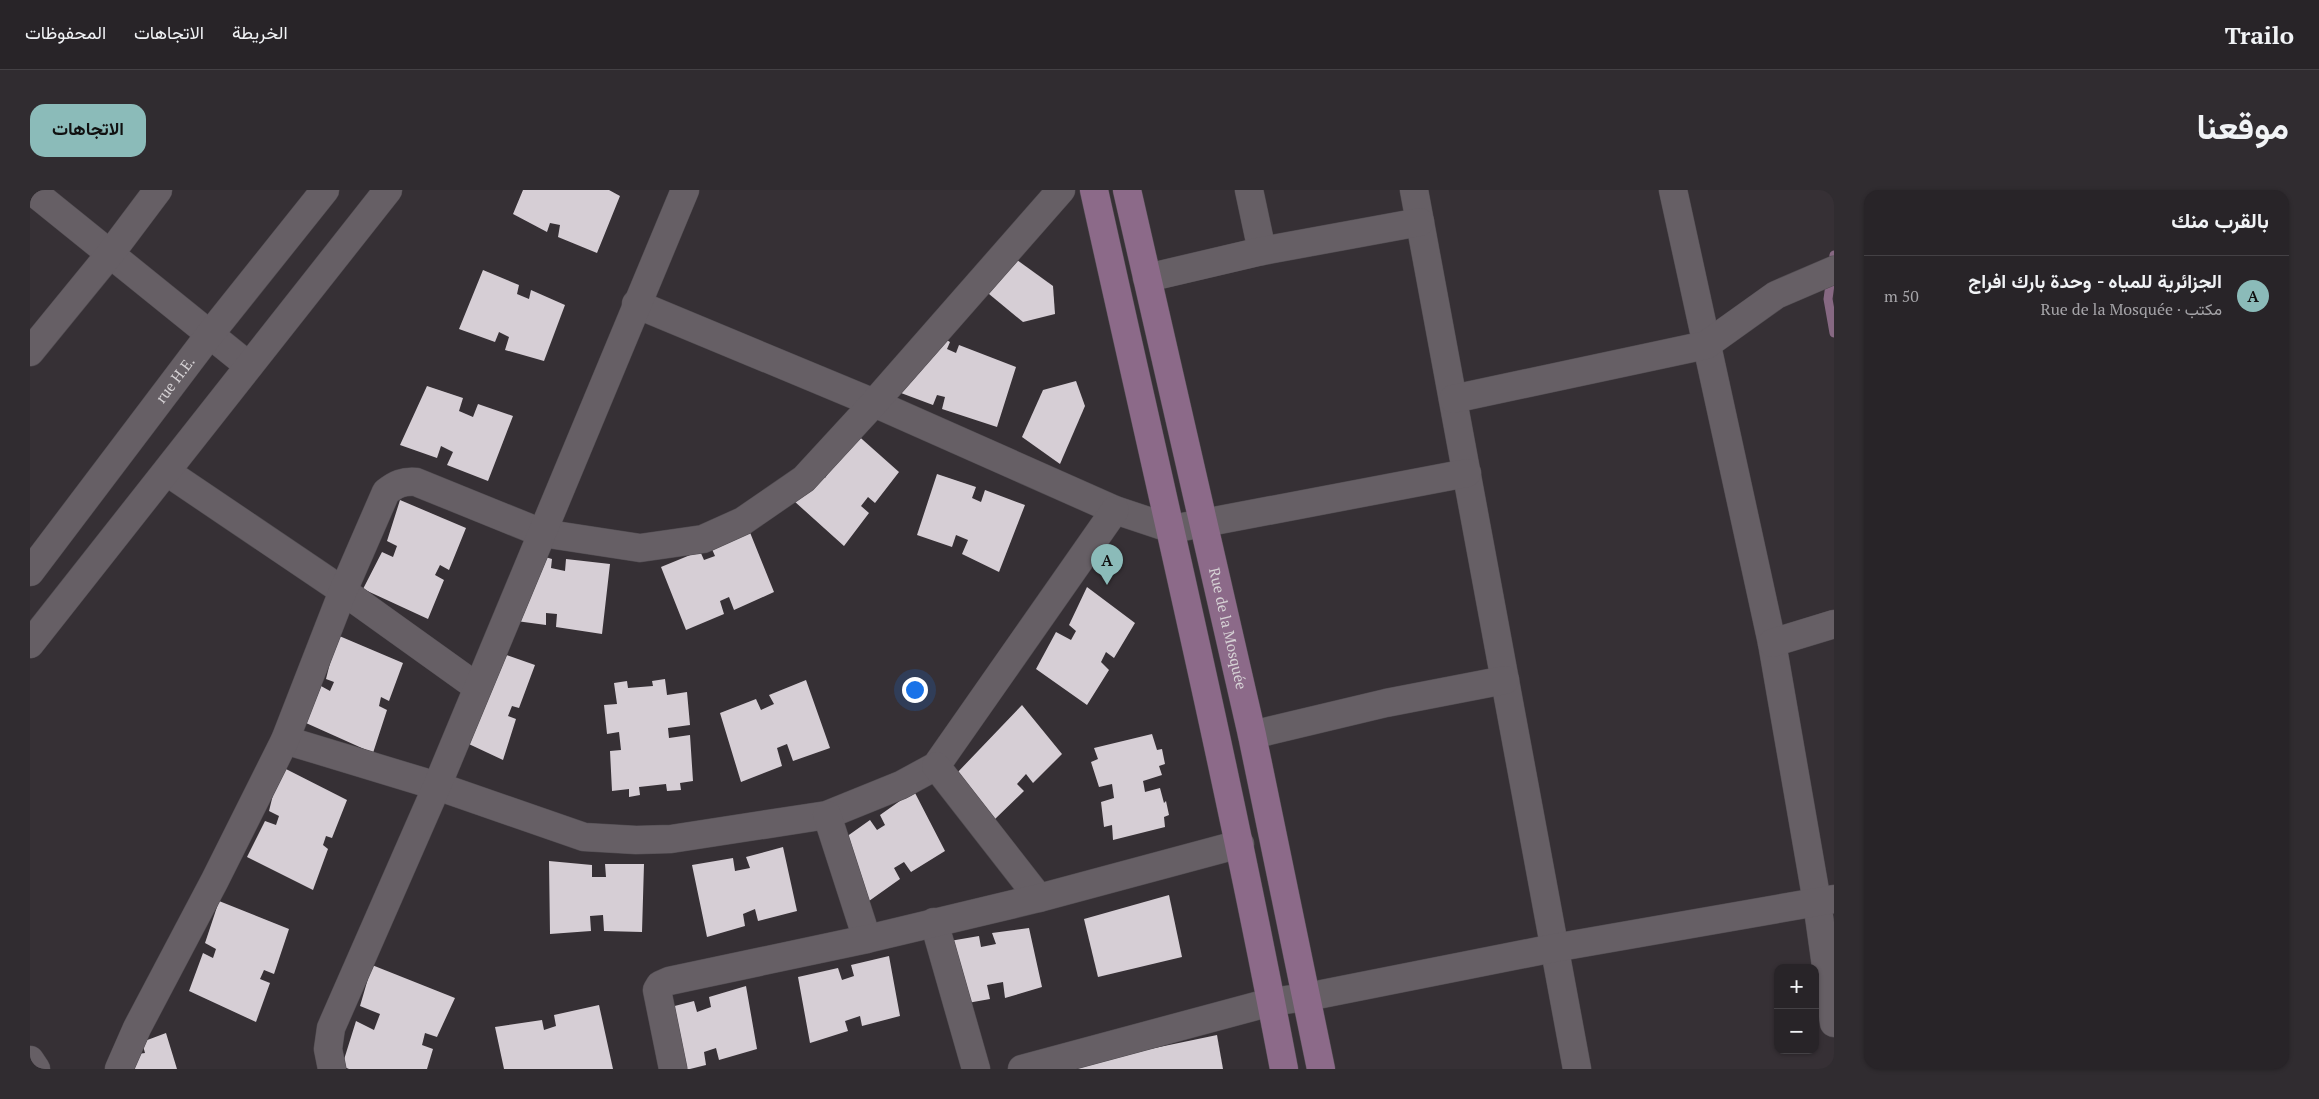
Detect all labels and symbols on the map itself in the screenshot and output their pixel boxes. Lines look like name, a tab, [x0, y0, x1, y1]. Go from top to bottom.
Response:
street label: rue H.E.	[150, 352, 199, 407]
pin: A	[1091, 544, 1123, 585]
street label: Rue de la Mosquée	[1205, 566, 1252, 691]
your location	[902, 677, 928, 703]

